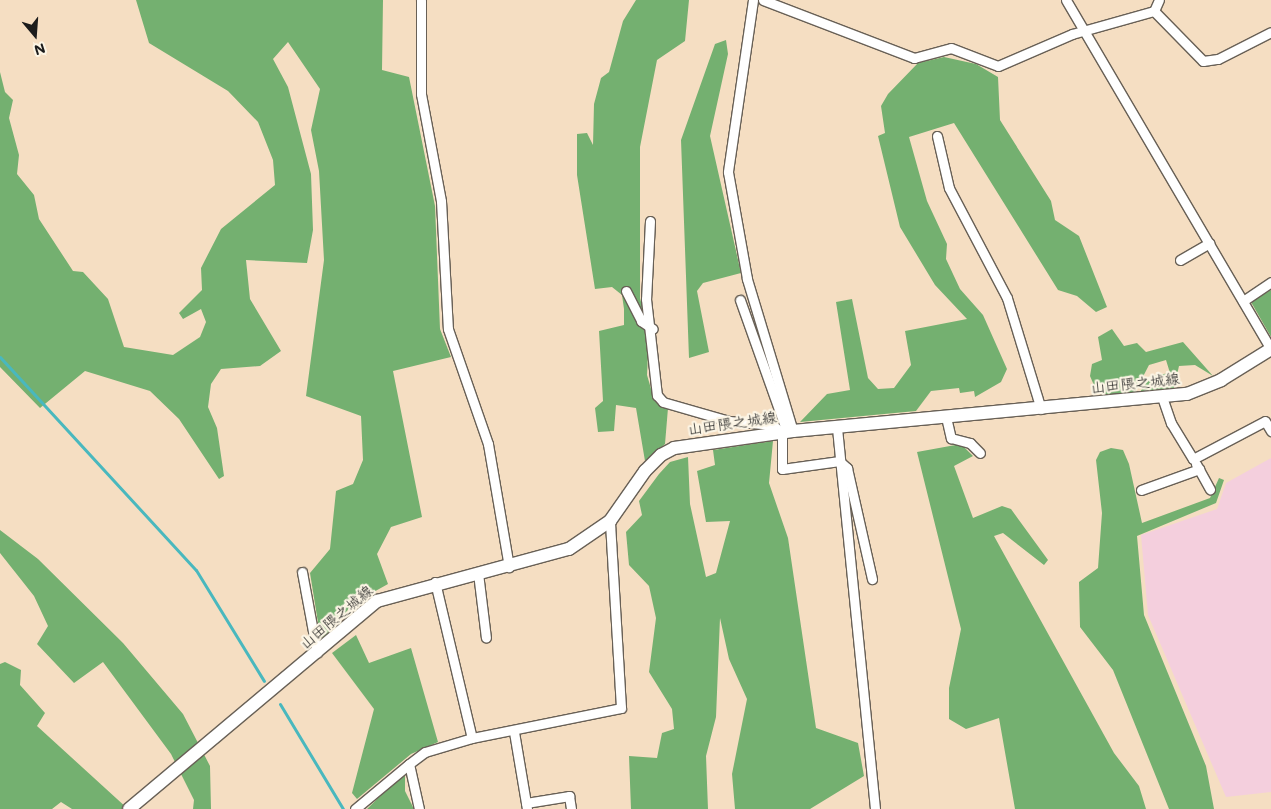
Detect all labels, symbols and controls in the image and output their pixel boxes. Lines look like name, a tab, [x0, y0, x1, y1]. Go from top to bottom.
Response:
north arrow	[10, 10, 60, 60]
text: N	[32, 39, 48, 60]
street label: 山田隈之城線	[1089, 369, 1181, 397]
street label: 山田隈之城線	[686, 408, 778, 438]
street label: 山田隈之城線	[296, 581, 376, 653]

